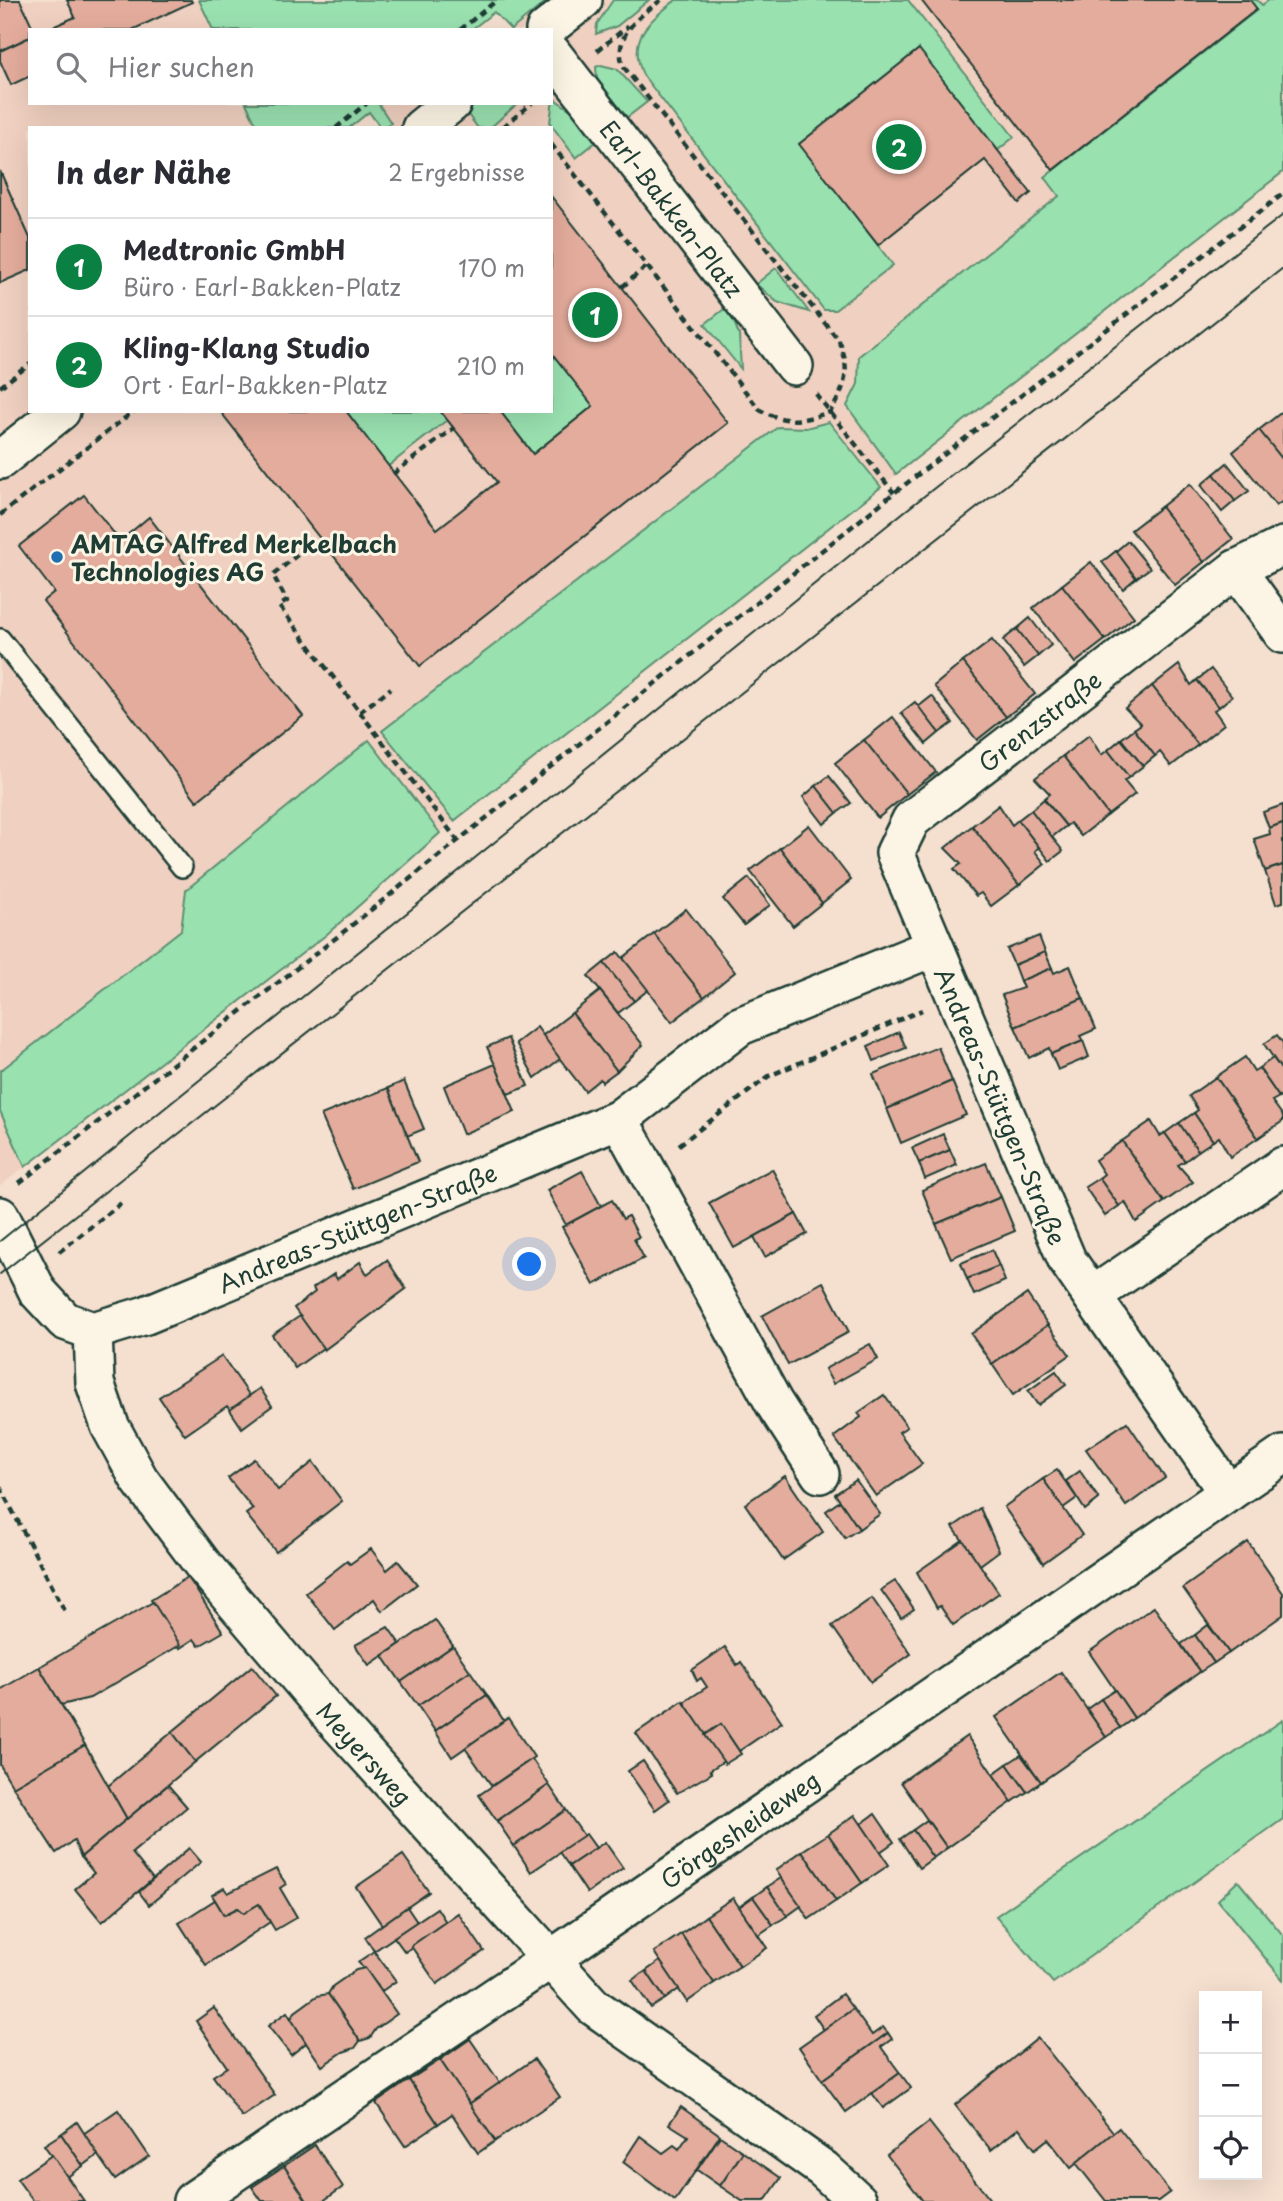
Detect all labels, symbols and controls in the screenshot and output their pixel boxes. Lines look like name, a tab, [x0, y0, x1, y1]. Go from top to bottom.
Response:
search box	[28, 28, 553, 105]
text: Hier suchen	[108, 47, 255, 86]
icon: search	[52, 48, 90, 86]
street label: Earl-Bakken-Platz	[592, 112, 752, 305]
pin: 2	[876, 121, 922, 173]
text: In der Nähe	[56, 149, 231, 194]
text: 2 Ergebnisse	[388, 154, 525, 189]
text: Medtronic GmbH	[123, 230, 345, 269]
text: 1	[74, 250, 85, 285]
text: 170 m	[458, 250, 525, 285]
text: Büro · Earl-Bakken-Platz	[123, 269, 401, 304]
pin: 1	[572, 289, 618, 341]
text: Kling-Klang Studio	[123, 328, 370, 367]
text: 2	[71, 348, 87, 383]
text: 210 m	[457, 348, 525, 383]
text: Ort · Earl-Bakken-Platz	[123, 367, 387, 402]
place label: AMTAG Alfred Merkelbach Technologies AG	[70, 525, 397, 589]
marker: AMTAG Alfred Merkelbach Technologies AG	[49, 549, 65, 565]
street label: Grenzstraße	[970, 662, 1109, 780]
street label: Andreas-Stüttgen-Straße	[926, 962, 1076, 1250]
street label: Andreas-Stüttgen-Straße	[212, 1154, 502, 1301]
your location	[512, 1247, 546, 1281]
street label: Meyersweg	[309, 1694, 421, 1813]
street label: Görgesheideweg	[653, 1761, 827, 1897]
map controls	[1199, 1991, 1262, 2180]
button: +	[1199, 1991, 1262, 2054]
button: −	[1199, 2054, 1262, 2117]
button: locate	[1199, 2117, 1262, 2180]

